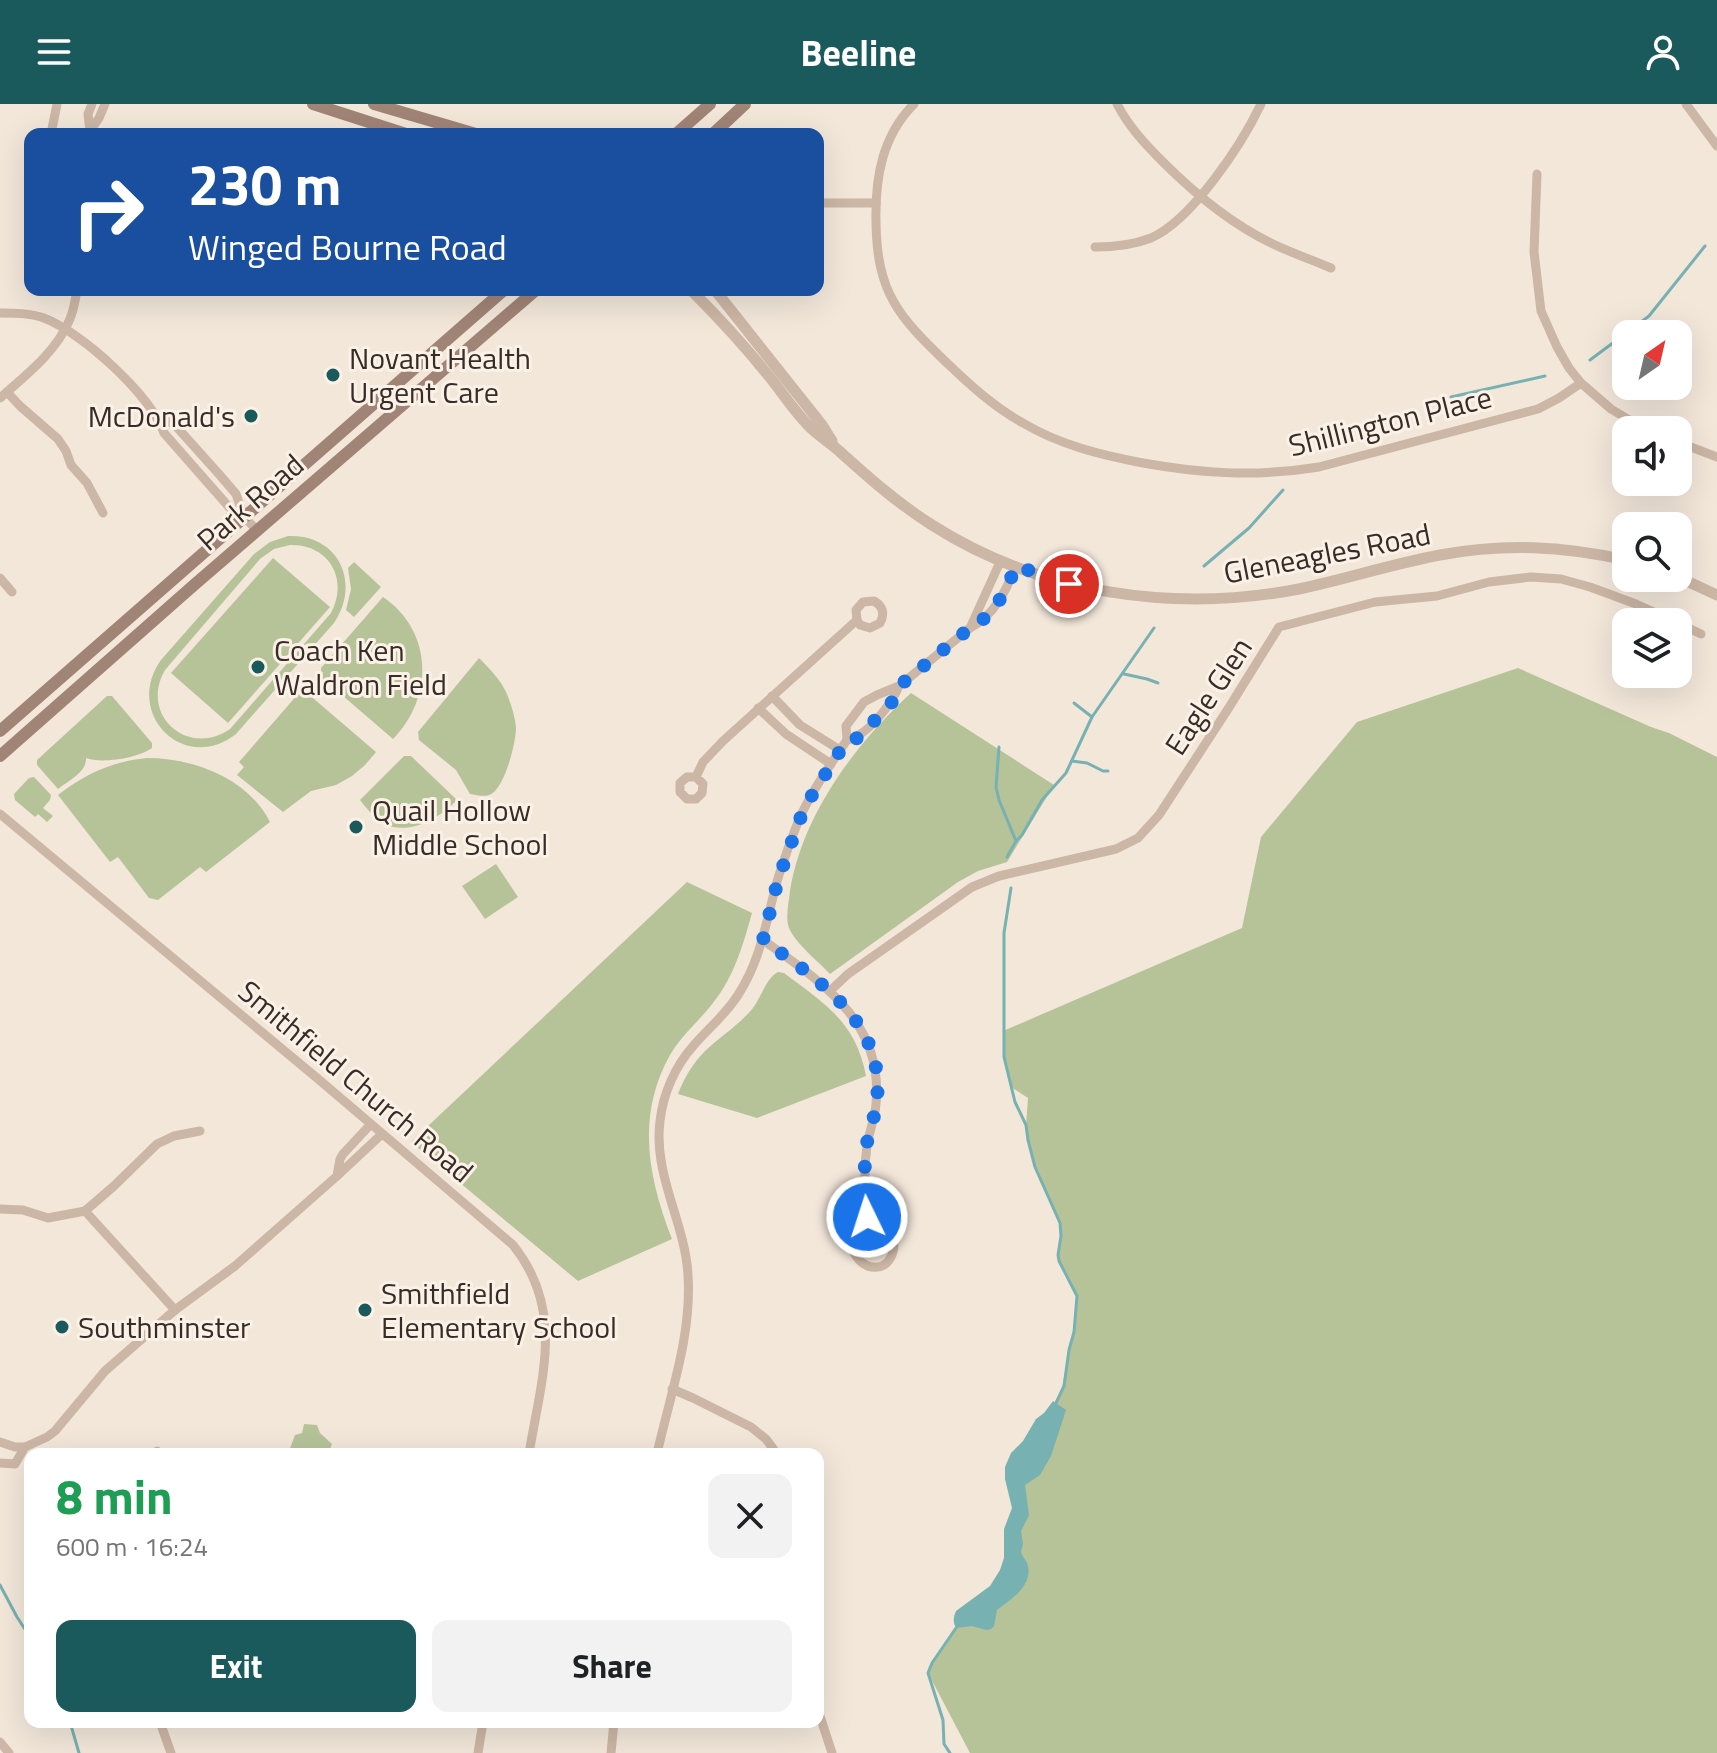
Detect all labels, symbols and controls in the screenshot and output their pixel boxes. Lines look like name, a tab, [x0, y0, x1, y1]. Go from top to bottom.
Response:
text: Beeline	[801, 25, 916, 80]
icon: menu	[32, 30, 76, 74]
icon: person	[1641, 30, 1685, 74]
text: 230 m	[188, 142, 341, 227]
icon: right	[56, 160, 160, 264]
text: Winged Bourne Road	[188, 219, 507, 274]
north arrow	[1612, 320, 1692, 400]
map controls	[1612, 320, 1692, 688]
place label: Novant Health Urgent Care	[349, 335, 531, 415]
marker: Novant Health Urgent Care	[324, 366, 342, 384]
street label: Shillington Place	[1284, 374, 1496, 468]
place label: McDonald's	[88, 393, 235, 439]
marker: McDonald's	[242, 407, 260, 425]
button: sound	[1612, 416, 1692, 496]
street label: Park Road	[186, 442, 314, 562]
street label: Gleneagles Road	[1220, 510, 1434, 596]
button: search	[1612, 512, 1692, 592]
pin	[1035, 550, 1103, 618]
icon: arrive	[1047, 562, 1091, 606]
button: layers	[1612, 608, 1692, 688]
place label: Coach Ken Waldron Field	[274, 627, 447, 707]
street label: Eagle Glen	[1153, 628, 1263, 764]
marker: Coach Ken Waldron Field	[249, 658, 267, 676]
place label: Quail Hollow Middle School	[372, 787, 548, 867]
marker: Quail Hollow Middle School	[347, 818, 365, 836]
street label: Smithfield Church Road	[228, 969, 484, 1193]
position arrow	[825, 1175, 909, 1259]
place label: Smithfield Elementary School	[381, 1270, 617, 1350]
marker: Smithfield Elementary School	[356, 1301, 374, 1319]
place label: Southminster	[78, 1304, 250, 1350]
marker: Southminster	[53, 1318, 71, 1336]
text: 8 min	[56, 1460, 173, 1533]
button: close	[708, 1474, 792, 1558]
text: 600 m · 16:24	[56, 1527, 208, 1566]
button: Exit	[56, 1620, 416, 1712]
button: Share	[432, 1620, 792, 1712]

